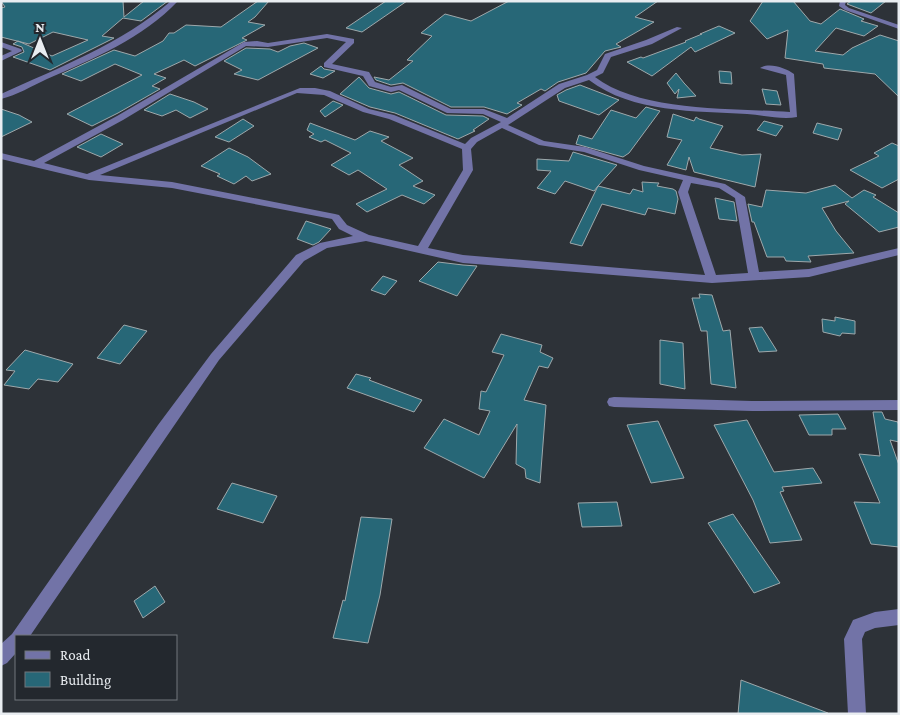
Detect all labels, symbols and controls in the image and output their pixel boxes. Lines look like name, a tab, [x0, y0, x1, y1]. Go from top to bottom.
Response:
north arrow	[15, 15, 65, 65]
text: N	[35, 19, 45, 35]
legend	[15, 635, 178, 700]
text: Road	[60, 647, 91, 663]
text: Building	[60, 672, 111, 689]

